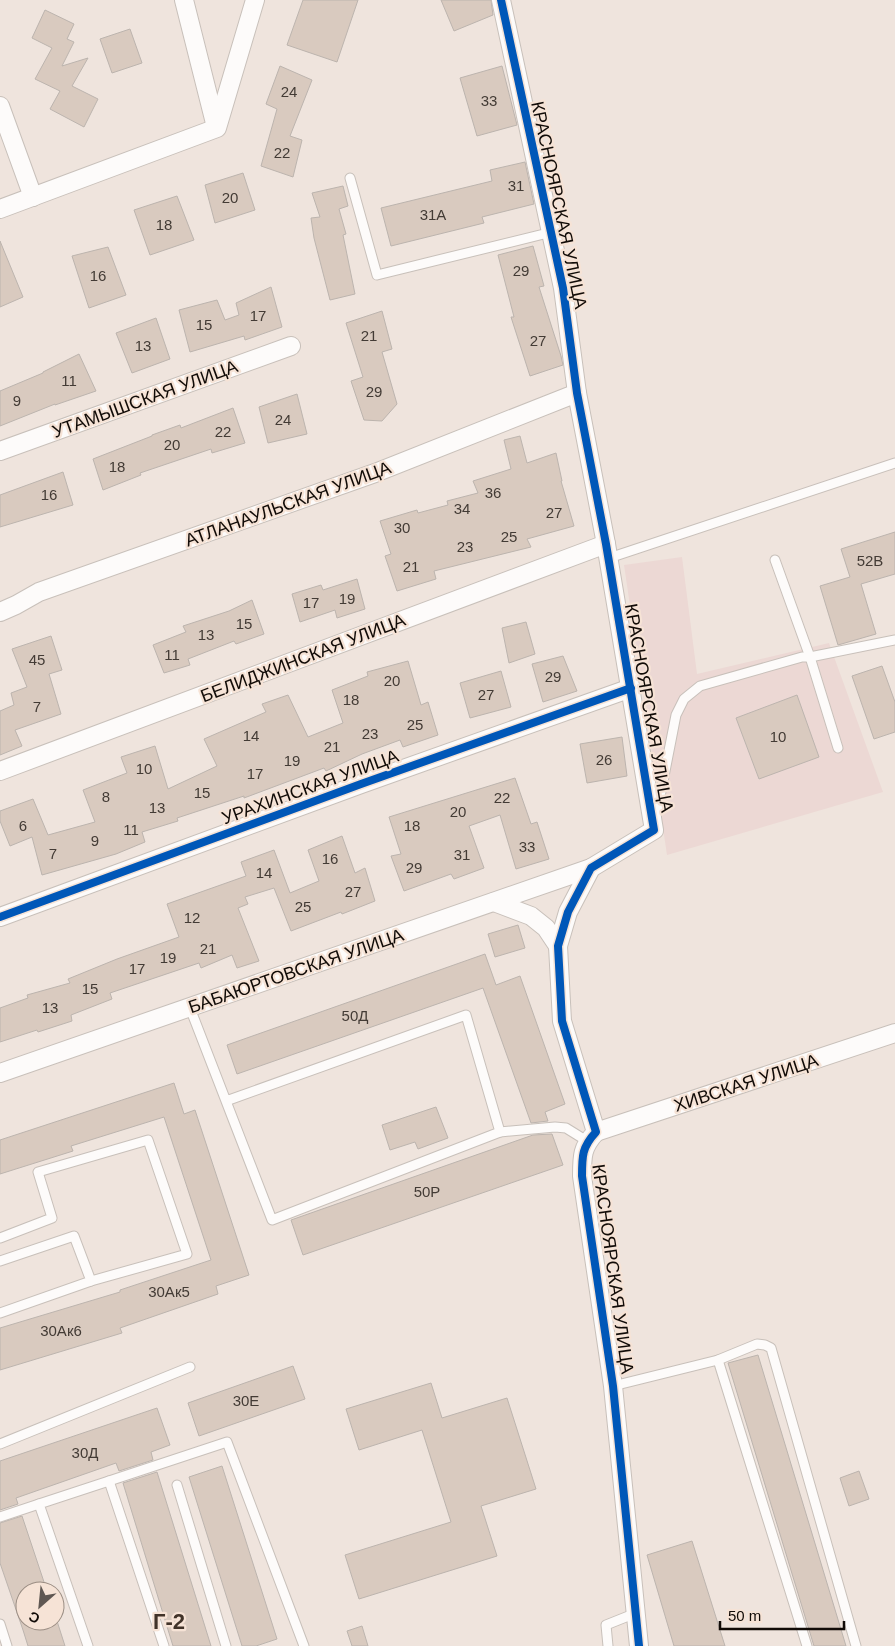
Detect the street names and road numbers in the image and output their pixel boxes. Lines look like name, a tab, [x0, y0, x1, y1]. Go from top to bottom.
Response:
street label: КРАСНОЯРСКАЯ УЛИЦА	[527, 99, 591, 311]
street label: УТАМЫШСКАЯ УЛИЦА	[50, 356, 240, 442]
street label: АТЛАНАУЛЬСКАЯ УЛИЦА	[182, 457, 394, 551]
street label: КРАСНОЯРСКАЯ УЛИЦА	[621, 602, 677, 814]
street label: БЕЛИДЖИНСКАЯ УЛИЦА	[198, 610, 408, 706]
street label: УРАХИНСКАЯ УЛИЦА	[219, 746, 401, 828]
street label: БАБАЮРТОВСКАЯ УЛИЦА	[186, 925, 406, 1017]
street label: ХИВСКАЯ УЛИЦА	[671, 1050, 821, 1116]
street label: КРАСНОЯРСКАЯ УЛИЦА	[588, 1163, 638, 1375]

